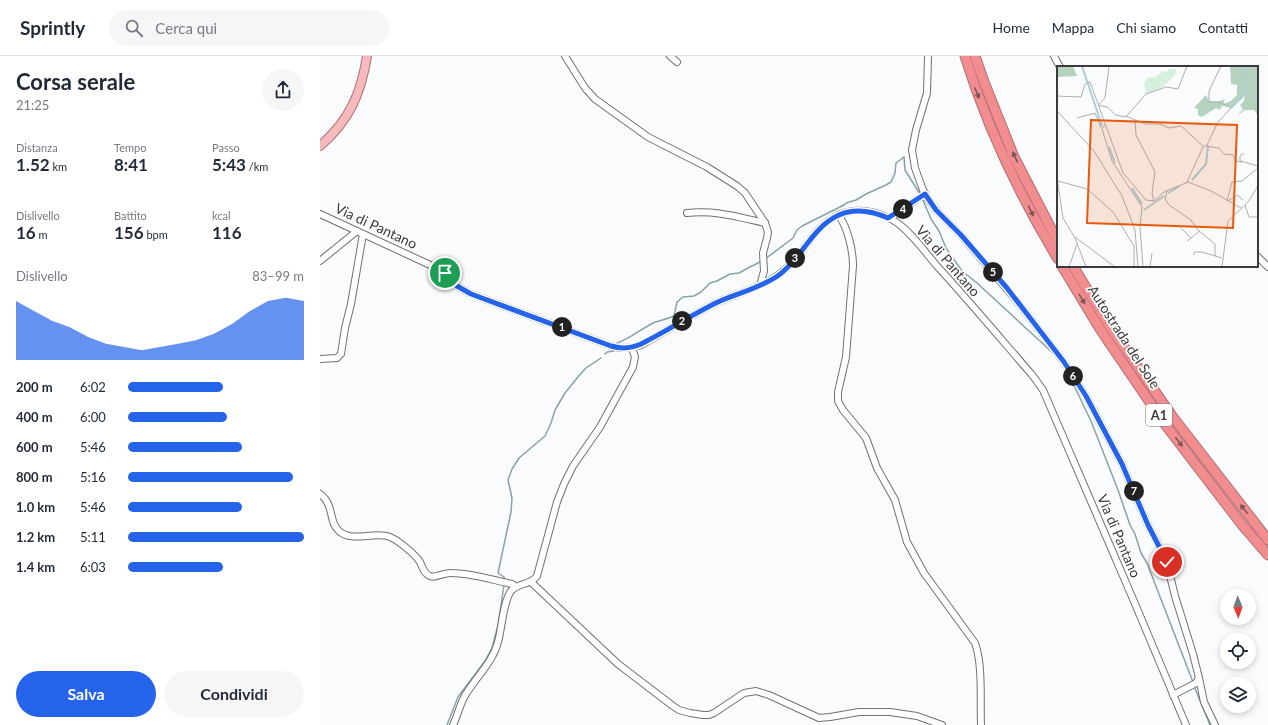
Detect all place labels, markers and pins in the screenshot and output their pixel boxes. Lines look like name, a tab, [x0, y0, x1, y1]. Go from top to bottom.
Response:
pin: 4	[893, 199, 913, 219]
pin: 3	[785, 248, 805, 268]
pin	[428, 256, 462, 290]
pin: 5	[983, 262, 1003, 282]
pin: 2	[672, 311, 692, 331]
pin: 1	[552, 317, 572, 337]
pin: 6	[1063, 366, 1083, 386]
pin: 7	[1124, 481, 1144, 501]
pin	[1150, 545, 1184, 579]

